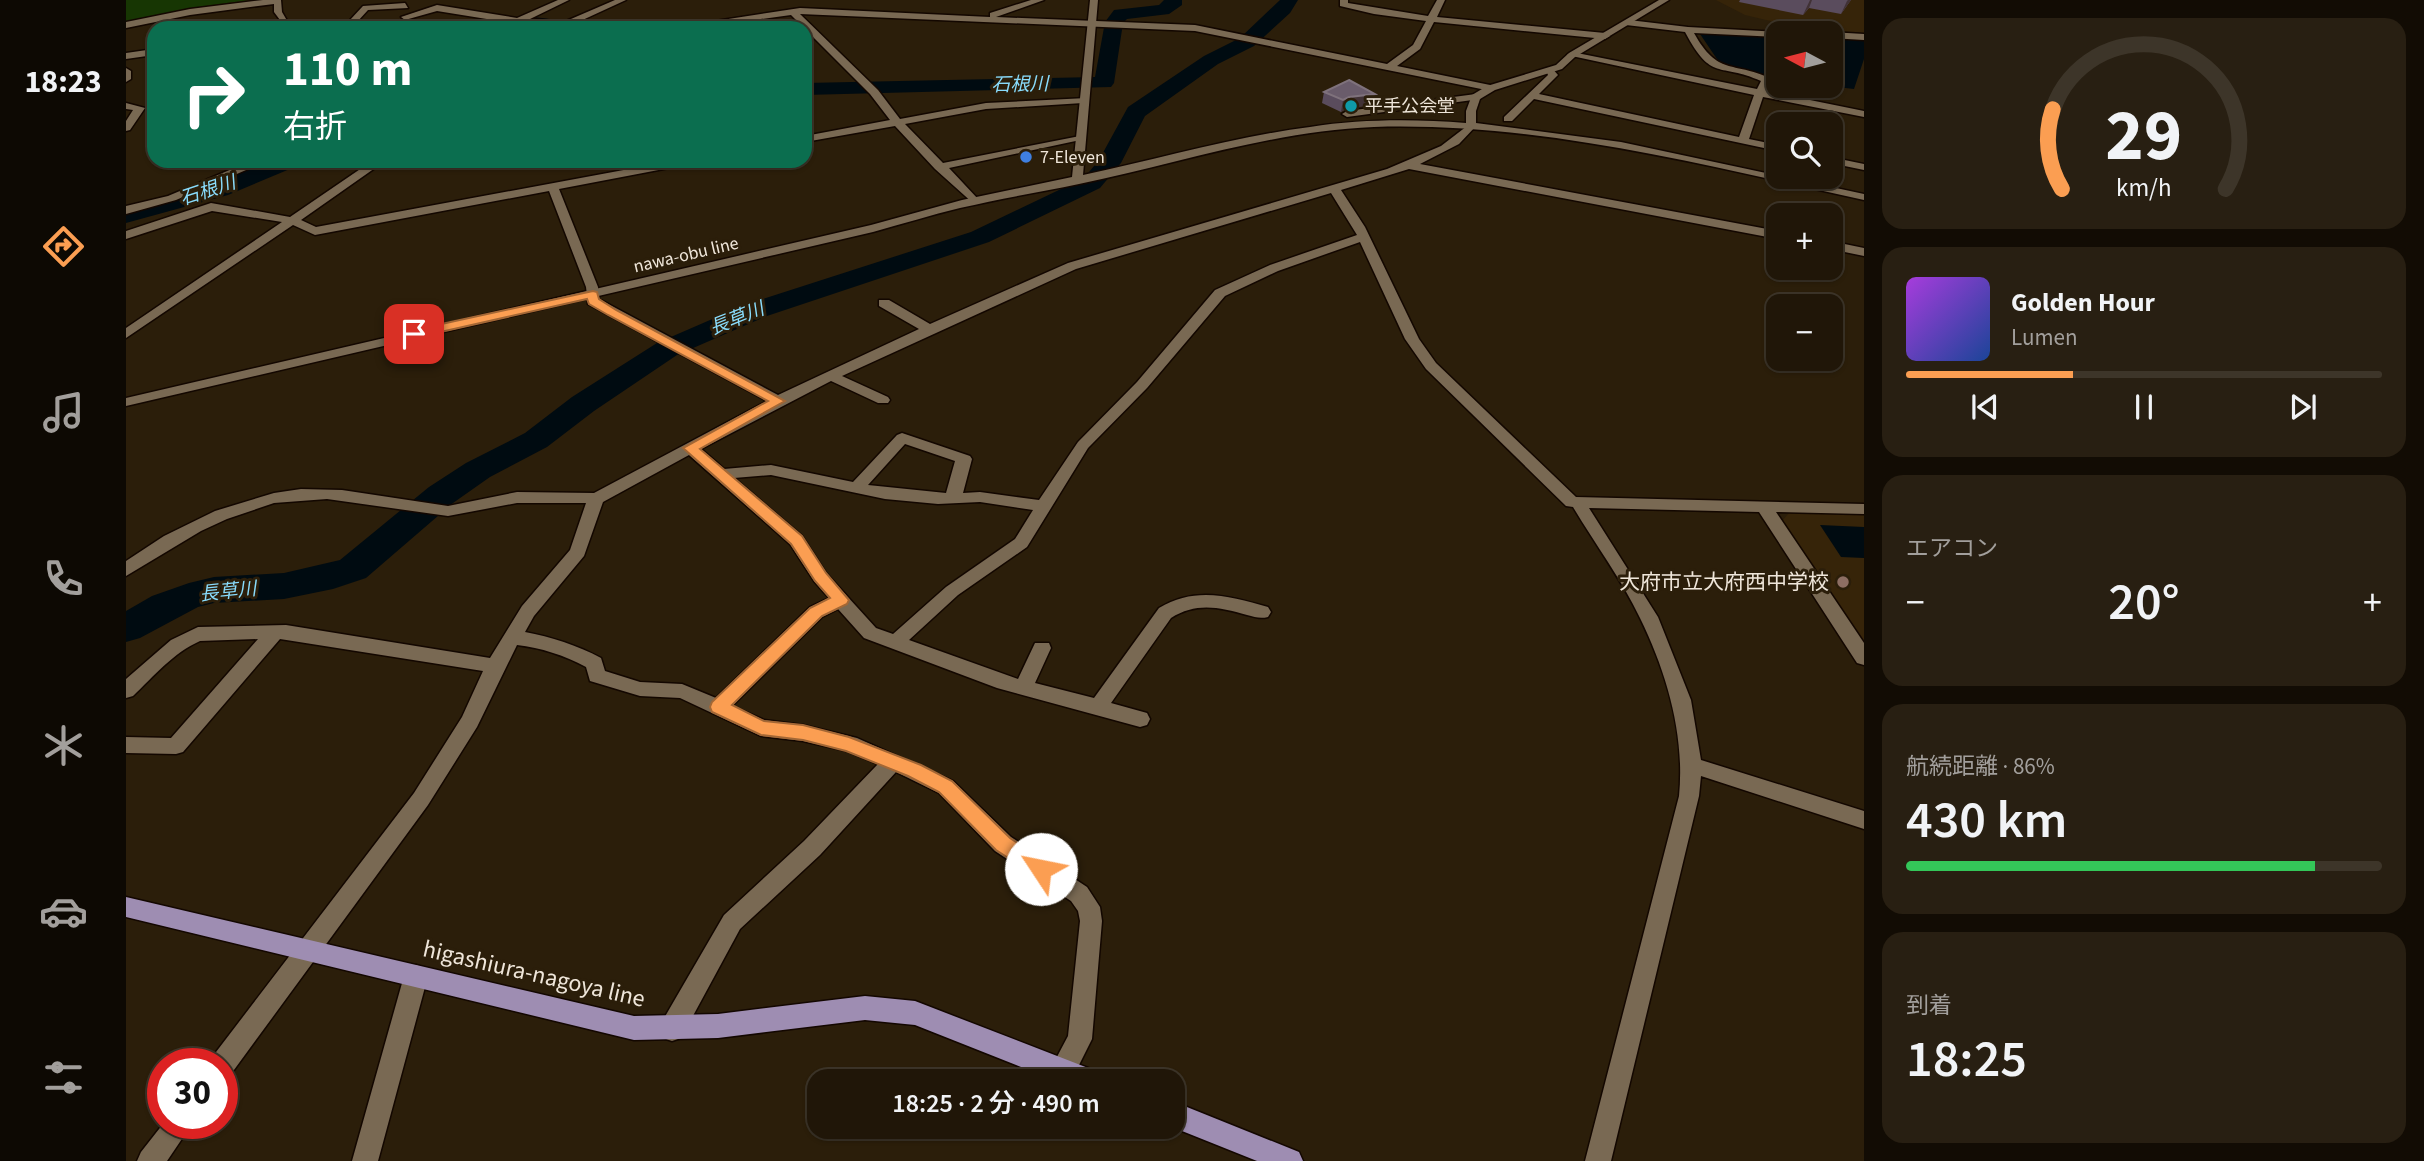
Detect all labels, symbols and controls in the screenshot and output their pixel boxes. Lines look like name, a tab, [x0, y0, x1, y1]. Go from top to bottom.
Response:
north arrow	[1766, 21, 1843, 98]
map controls	[1766, 21, 1843, 371]
text: 110 m	[283, 35, 412, 105]
icon: right	[168, 49, 259, 140]
text: 18:23	[24, 59, 102, 105]
water label: 石根川	[991, 71, 1051, 99]
text: 29	[2106, 85, 2182, 189]
place label: 平手公会堂	[1365, 94, 1455, 119]
marker: 平手公会堂	[1343, 98, 1359, 114]
text: 右折	[283, 104, 347, 150]
button: search	[1766, 112, 1843, 189]
place label: 7-Eleven	[1040, 145, 1105, 170]
marker: 7-Eleven	[1018, 149, 1034, 165]
water label: 石根川	[177, 169, 241, 213]
text: km/h	[2116, 170, 2172, 206]
button: +	[1766, 203, 1843, 280]
icon: directions	[39, 222, 88, 271]
street label: nawa-obu line	[631, 231, 741, 279]
text: Golden Hour	[2011, 284, 2155, 321]
button: −	[1766, 294, 1843, 371]
water label: 長草川	[706, 295, 770, 342]
pin	[384, 304, 444, 364]
icon: arrive	[395, 315, 433, 353]
text: Lumen	[2011, 321, 2078, 354]
icon: music	[39, 388, 88, 437]
icon: previous	[1966, 388, 2004, 426]
icon: pause	[2125, 388, 2163, 426]
icon: next	[2284, 388, 2322, 426]
text: エアコン	[1906, 532, 1998, 565]
icon: phone	[39, 554, 88, 603]
text: 20°	[2108, 566, 2180, 640]
place label: 大府市立大府西中学校	[1619, 567, 1829, 597]
marker: 大府市立大府西中学校	[1835, 574, 1851, 590]
water label: 長草川	[198, 575, 260, 608]
text: −	[1906, 576, 1925, 630]
text: +	[2363, 576, 2382, 630]
icon: climate	[39, 721, 88, 770]
text: 航続距離 · 86%	[1906, 750, 2055, 783]
text: 430 km	[1906, 784, 2067, 858]
position arrow	[1004, 832, 1078, 906]
icon: car	[39, 887, 88, 936]
street label: higashiura-nagoya line	[420, 931, 648, 1017]
text: 到着	[1906, 989, 1952, 1022]
text: 18:25	[1906, 1023, 2027, 1097]
speed limit sign: 30	[147, 1048, 238, 1139]
icon: filters	[39, 1053, 88, 1102]
text: 18:25 · 2 分 · 490 m	[892, 1085, 1100, 1122]

